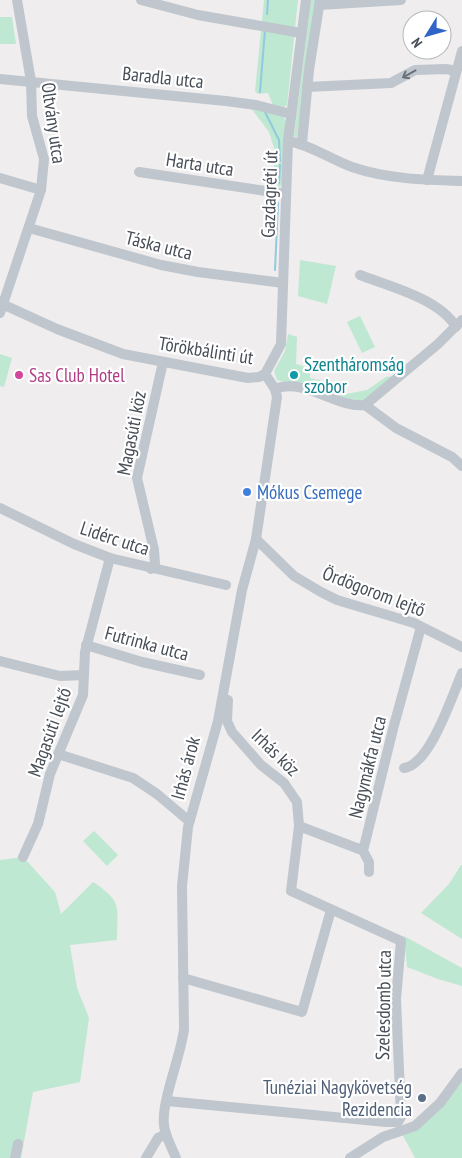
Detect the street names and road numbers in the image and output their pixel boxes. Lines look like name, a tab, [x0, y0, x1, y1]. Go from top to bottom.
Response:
street label: Baradla utca	[121, 61, 205, 93]
street label: Oltvány utca	[36, 81, 72, 165]
street label: Harta utca	[165, 147, 235, 181]
street label: Gazdagréti út	[255, 149, 283, 238]
street label: Táska utca	[123, 225, 195, 265]
street label: Törökbálinti út	[157, 331, 256, 369]
street label: Magasúti köz	[111, 389, 151, 477]
street label: Lidérc utca	[77, 516, 153, 560]
street label: Ördögorom lejtő	[319, 560, 429, 622]
street label: Futrinka utca	[103, 620, 191, 666]
street label: Magasúti lejtő	[22, 684, 76, 780]
street label: Nagymákfa utca	[343, 713, 391, 821]
street label: Irhás köz	[247, 723, 305, 781]
street label: Irhás árok	[165, 733, 205, 802]
street label: Szelesdomb utca	[370, 950, 396, 1060]

